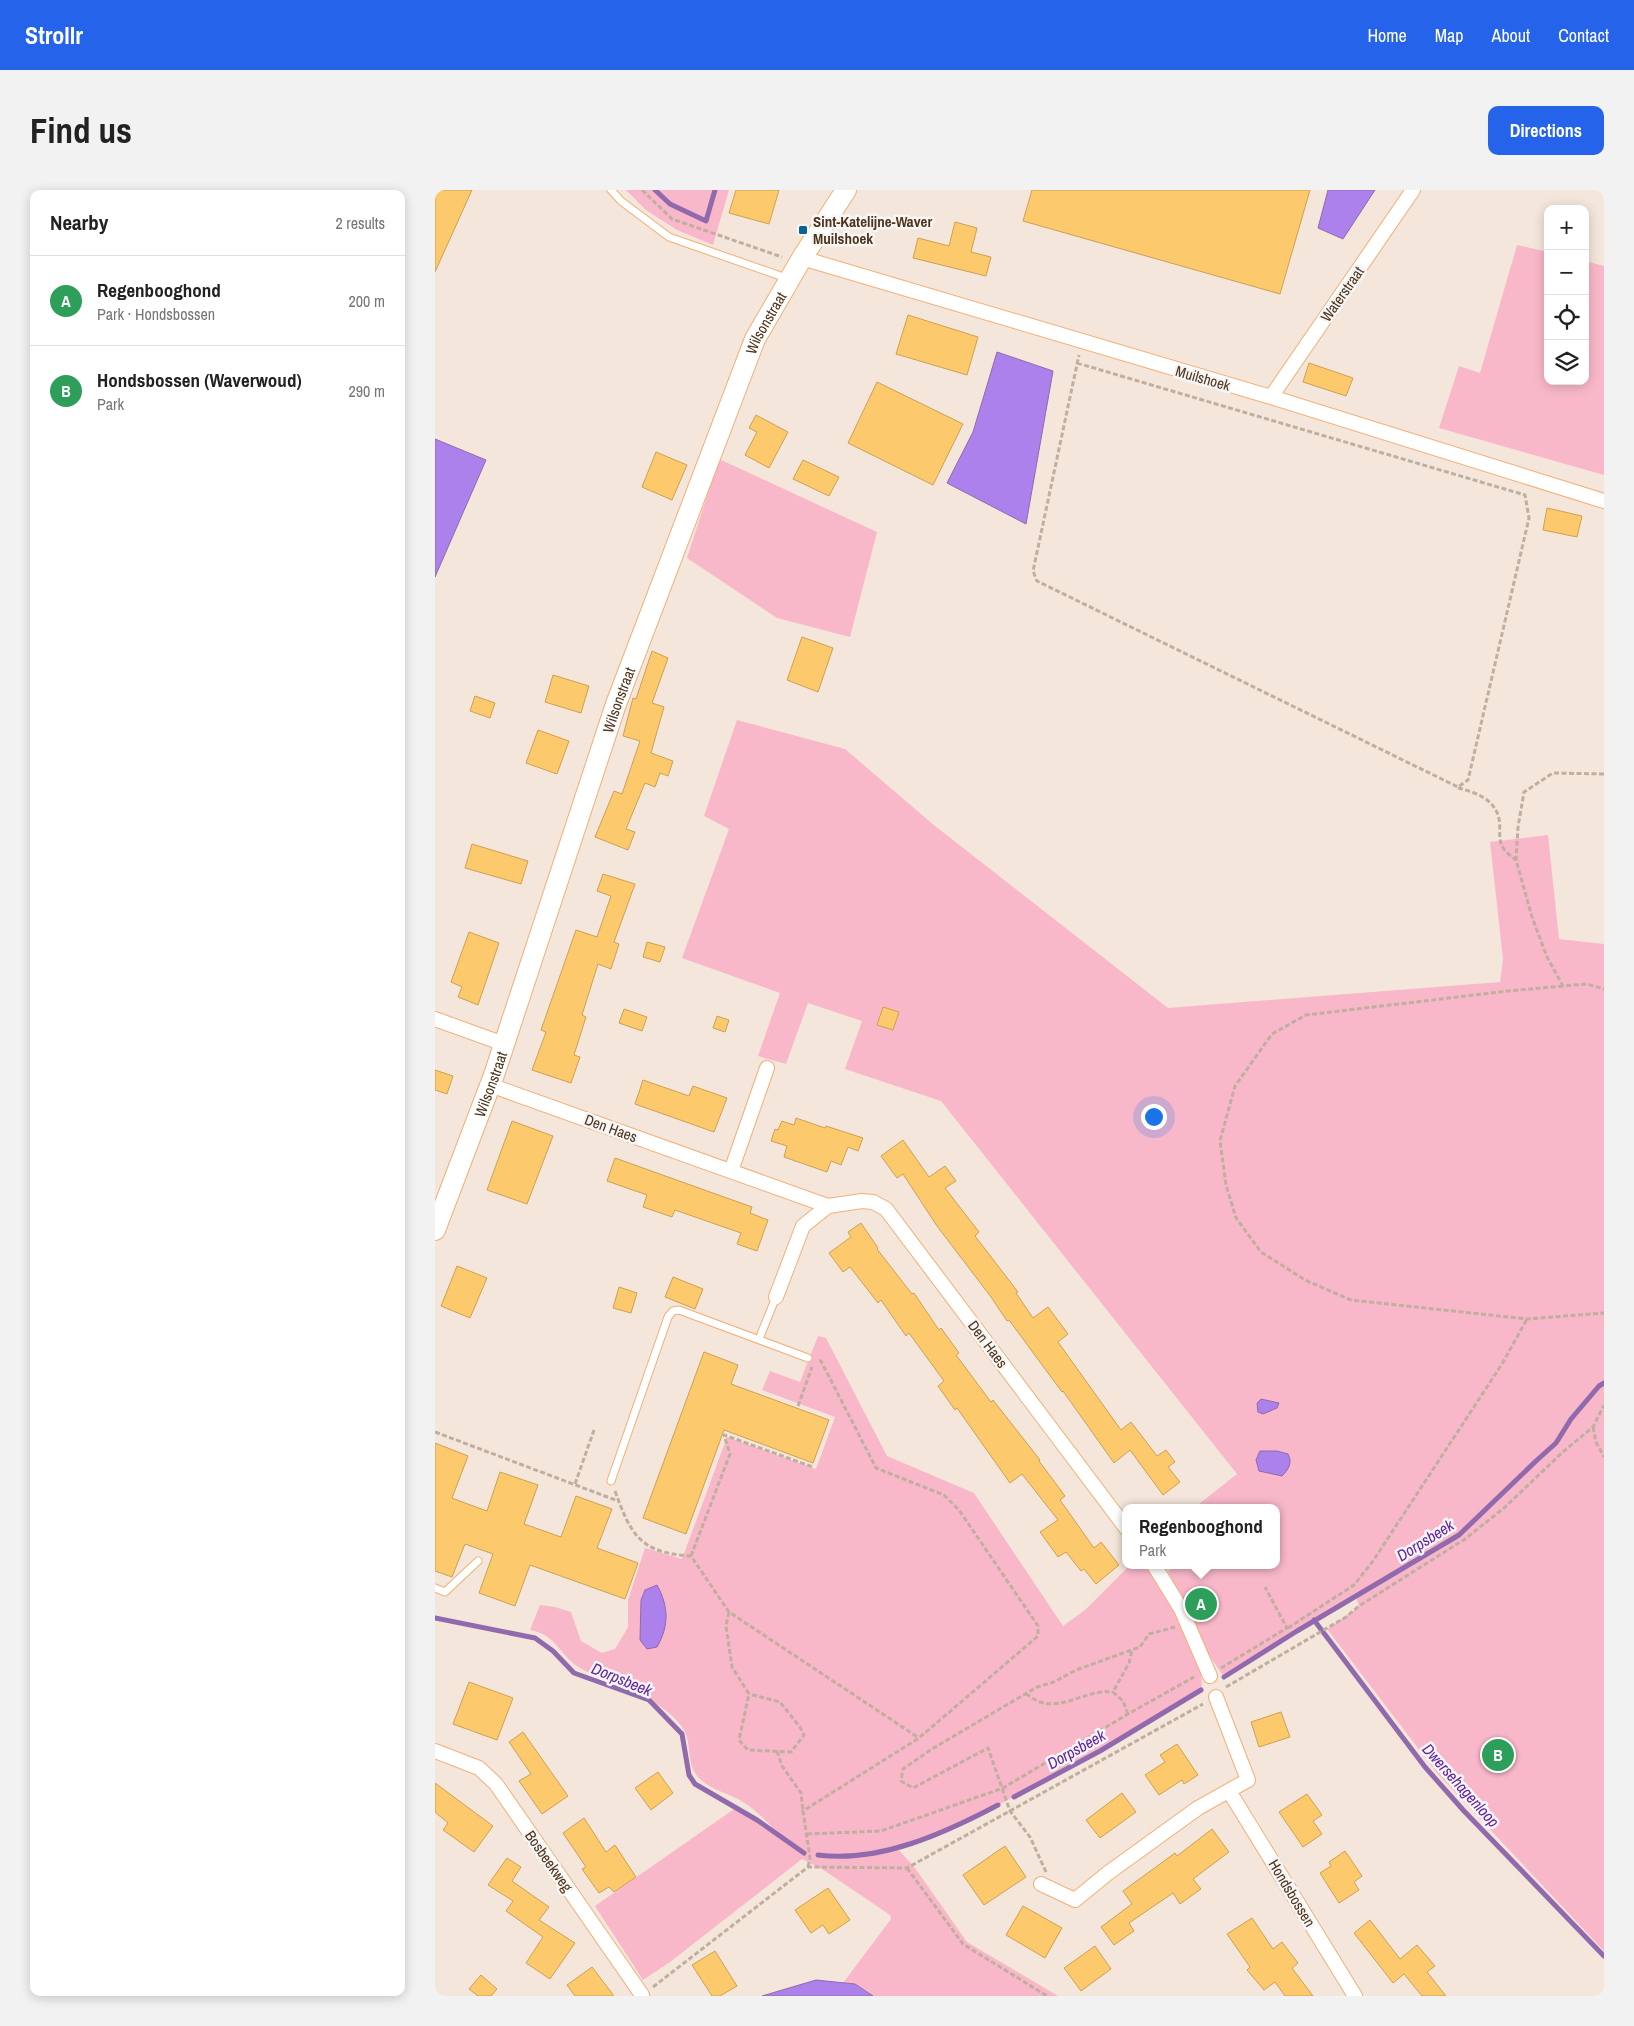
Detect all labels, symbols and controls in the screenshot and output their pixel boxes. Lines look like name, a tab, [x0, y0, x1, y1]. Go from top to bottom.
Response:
text: Strollr	[25, 19, 83, 51]
text: Home	[1367, 23, 1407, 48]
text: Map	[1435, 23, 1464, 48]
text: About	[1492, 23, 1530, 48]
text: Contact	[1558, 23, 1609, 48]
button: Directions	[1488, 106, 1604, 155]
text: Find us	[30, 107, 132, 154]
map controls	[1544, 205, 1589, 385]
button: +	[1544, 205, 1589, 250]
text: Nearby	[50, 208, 108, 237]
place label: Sint-Katelijne-Waver Muilshoek	[813, 211, 932, 249]
text: 2 results	[335, 212, 385, 234]
marker: Sint-Katelijne-Waver Muilshoek	[797, 224, 809, 236]
button: −	[1544, 250, 1589, 295]
street label: Waterstraat	[1315, 262, 1369, 326]
text: Regenbooghond	[97, 277, 221, 303]
street label: Wilsonstraat	[740, 287, 791, 357]
text: A	[61, 290, 71, 312]
text: 200 m	[349, 290, 385, 312]
button: locate	[1544, 295, 1589, 340]
text: Park · Hondsbossen	[97, 303, 215, 325]
button: layers	[1544, 340, 1589, 385]
street label: Muilshoek	[1173, 360, 1234, 396]
text: Hondsbossen (Waverwoud)	[97, 367, 302, 393]
text: B	[61, 380, 71, 402]
text: 290 m	[349, 380, 385, 402]
text: Park	[97, 393, 124, 415]
street label: Wilsonstraat	[597, 663, 640, 735]
street label: Wilsonstraat	[469, 1048, 512, 1120]
your location	[1141, 1104, 1167, 1130]
street label: Den Haes	[582, 1109, 640, 1147]
street label: Den Haes	[963, 1316, 1013, 1372]
popup	[1122, 1504, 1280, 1569]
text: Regenbooghond	[1139, 1513, 1263, 1539]
water label: Dorpsbeek	[1392, 1514, 1458, 1566]
text: Park	[1139, 1539, 1166, 1561]
pin: A	[1185, 1585, 1217, 1623]
water label: Dorpsbeek	[588, 1657, 656, 1701]
water label: Dorpsbeek	[1043, 1724, 1109, 1774]
pin: B	[1482, 1736, 1514, 1774]
water label: Dwersehagenloop	[1417, 1738, 1505, 1832]
street label: Bosbeekweg	[520, 1826, 578, 1896]
street label: Hondsbossen	[1264, 1855, 1320, 1931]

